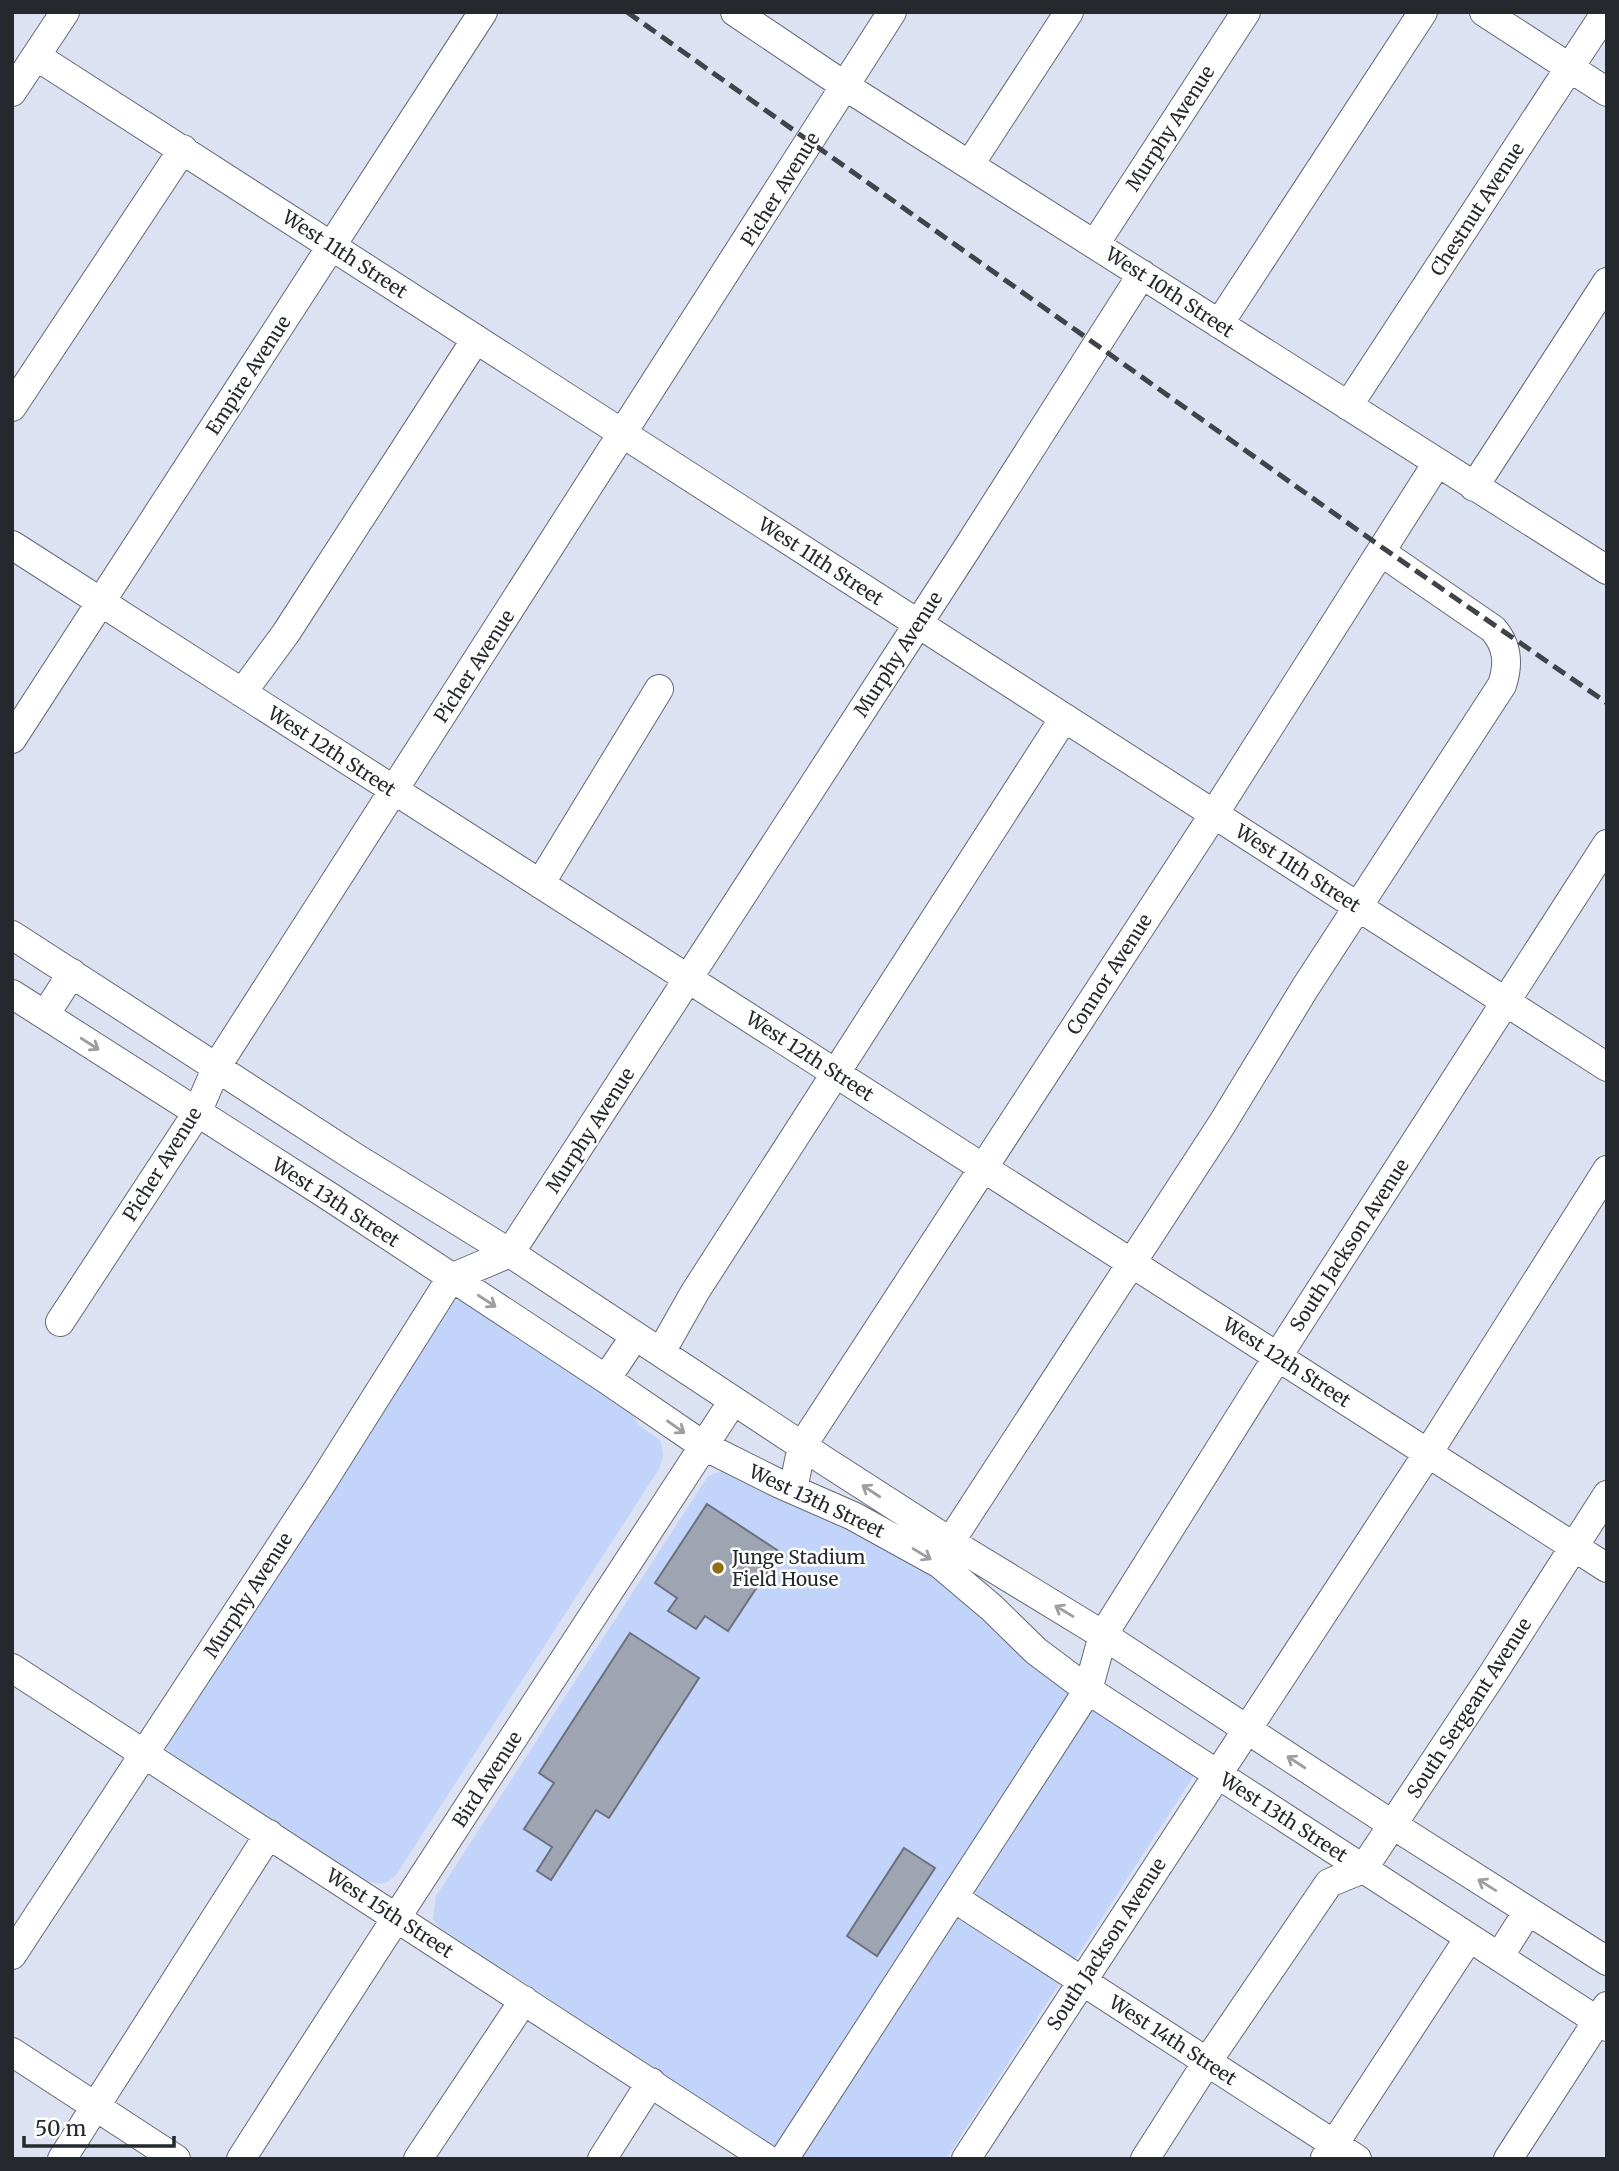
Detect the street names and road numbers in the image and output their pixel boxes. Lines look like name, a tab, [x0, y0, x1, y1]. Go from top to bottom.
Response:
street label: Murphy Avenue	[1121, 61, 1219, 195]
street label: Picher Avenue	[735, 128, 825, 250]
street label: Chestnut Avenue	[1425, 138, 1529, 280]
street label: West 11th Street	[277, 204, 412, 304]
street label: West 10th Street	[1100, 241, 1239, 343]
street label: Empire Avenue	[200, 311, 296, 439]
street label: West 11th Street	[753, 511, 888, 611]
street label: Murphy Avenue	[849, 587, 947, 721]
street label: Picher Avenue	[429, 605, 519, 727]
street label: West 12th Street	[263, 700, 401, 802]
street label: West 11th Street	[1230, 818, 1365, 918]
street label: Connor Avenue	[1061, 909, 1157, 1039]
street label: West 12th Street	[741, 1005, 879, 1107]
street label: Murphy Avenue	[541, 1063, 639, 1197]
street label: Picher Avenue	[117, 1103, 207, 1225]
street label: West 13th Street	[267, 1151, 405, 1252]
street label: South Jackson Avenue	[1284, 1154, 1414, 1336]
street label: West 12th Street	[1218, 1311, 1356, 1413]
street label: West 13th Street	[744, 1459, 889, 1543]
street label: Murphy Avenue	[199, 1528, 297, 1662]
street label: South Sergeant Avenue	[1402, 1613, 1536, 1803]
street label: Bird Avenue	[447, 1727, 527, 1831]
street label: West 13th Street	[1215, 1766, 1353, 1867]
street label: South Jackson Avenue	[1041, 1853, 1171, 2035]
street label: West 15th Street	[321, 1862, 458, 1963]
street label: West 14th Street	[1104, 1989, 1242, 2090]

